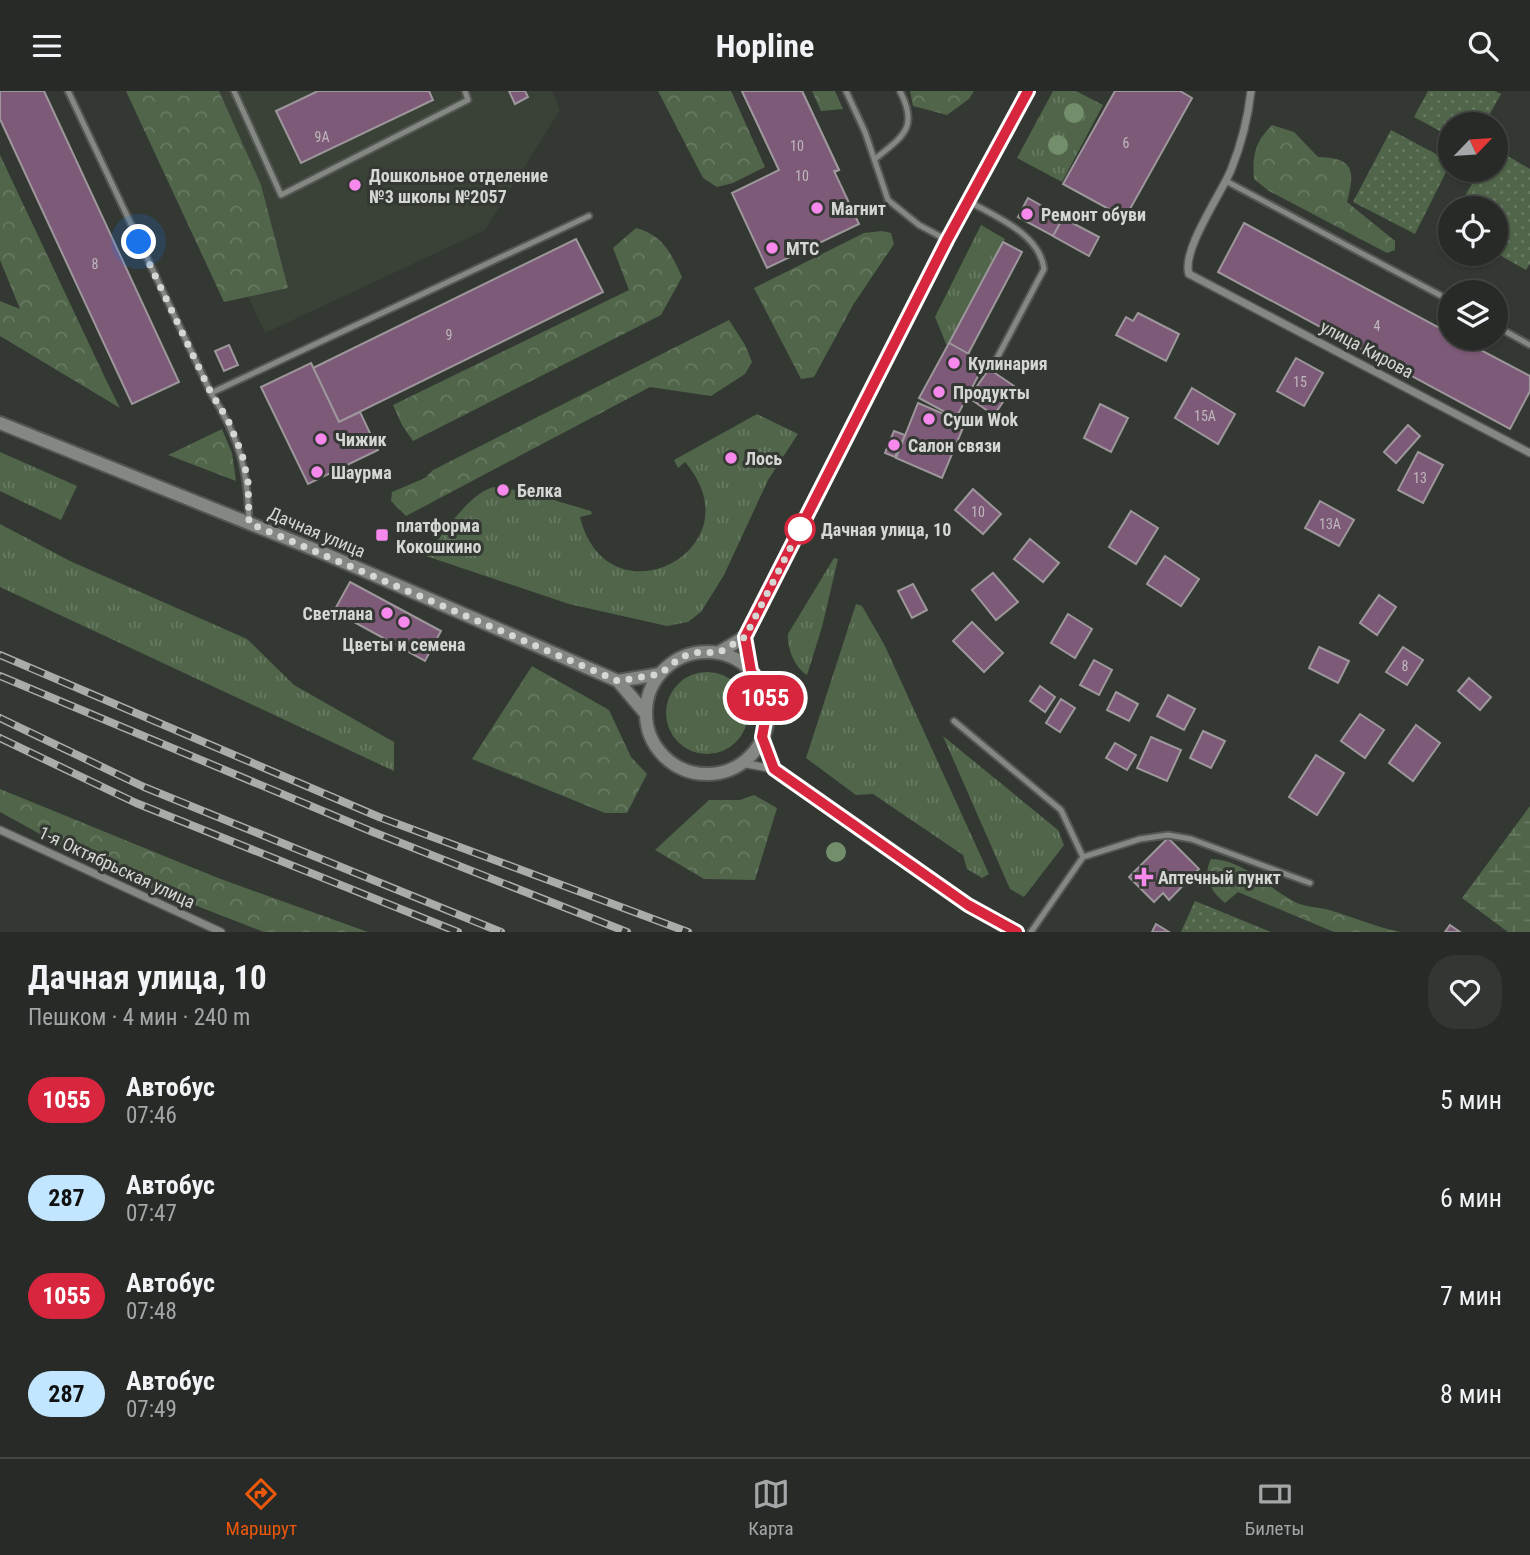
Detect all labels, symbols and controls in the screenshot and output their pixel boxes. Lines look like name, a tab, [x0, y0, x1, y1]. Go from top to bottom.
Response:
icon: menu	[28, 27, 66, 65]
text: Hopline	[716, 27, 814, 65]
icon: search	[1464, 27, 1502, 65]
north arrow	[1438, 112, 1508, 182]
map controls	[1438, 112, 1508, 350]
house number: 9А	[315, 129, 329, 145]
house number: 6	[1123, 135, 1130, 151]
house number: 10	[790, 138, 804, 154]
place label: Дошкольное отделение №3 школы №2057	[369, 165, 548, 207]
house number: 10	[795, 168, 809, 184]
marker: Дошкольное отделение №3 школы №2057	[347, 177, 363, 193]
button: locate	[1438, 196, 1508, 266]
place label: Магнит	[831, 198, 886, 219]
marker: Магнит	[809, 200, 825, 216]
place label: Ремонт обуви	[1041, 204, 1146, 225]
marker: Ремонт обуви	[1019, 206, 1035, 222]
your location	[121, 224, 156, 259]
place label: МТС	[786, 238, 819, 259]
marker: МТС	[764, 240, 780, 256]
house number: 8	[92, 256, 99, 272]
button: layers	[1438, 280, 1508, 350]
street label: улица Кирова	[1317, 316, 1417, 382]
house number: 4	[1374, 318, 1381, 334]
house number: 9	[446, 327, 452, 343]
place label: Кулинария	[968, 353, 1048, 374]
marker: Кулинария	[946, 355, 962, 371]
house number: 15	[1293, 374, 1307, 390]
place label: Продукты	[953, 382, 1030, 403]
marker: Продукты	[931, 384, 947, 400]
house number: 15А	[1194, 408, 1216, 424]
place label: Суши Wok	[943, 409, 1019, 430]
marker: Суши Wok	[921, 411, 937, 427]
place label: Чижик	[335, 429, 387, 450]
marker: Чижик	[313, 431, 329, 447]
place label: Салон связи	[908, 435, 1001, 456]
marker: Салон связи	[886, 437, 902, 453]
place label: Лось	[745, 448, 782, 469]
marker: Лось	[723, 450, 739, 466]
place label: Шаурма	[331, 462, 392, 483]
marker: Шаурма	[309, 464, 325, 480]
house number: 13	[1413, 470, 1427, 486]
place label: Белка	[517, 480, 562, 501]
marker: Белка	[495, 482, 511, 498]
street label: Дачная улица	[265, 502, 369, 562]
house number: 10	[971, 504, 985, 520]
marker: Дачная улица, 10	[785, 514, 815, 544]
place label: платформа Кокошкино	[396, 515, 481, 557]
house number: 13А	[1319, 516, 1341, 532]
place label: Дачная улица, 10	[821, 519, 951, 540]
marker: платформа Кокошкино	[374, 527, 390, 543]
place label: Светлана	[303, 603, 373, 624]
marker: Светлана	[379, 605, 395, 621]
marker: Цветы и семена	[396, 614, 412, 630]
place label: Цветы и семена	[342, 634, 466, 655]
house number: 8	[1402, 658, 1409, 674]
line badge: 1055	[716, 675, 814, 721]
text: 1055	[741, 684, 789, 712]
street label: 1-я Октябрьская улица	[36, 822, 198, 912]
place label: Аптечный пункт	[1158, 867, 1281, 888]
marker: Аптечный пункт	[1136, 869, 1152, 885]
button: heart	[1428, 955, 1502, 1029]
text: Дачная улица, 10	[28, 958, 267, 997]
text: Пешком · 4 мин · 240 m	[28, 1004, 250, 1031]
text: Автобус	[126, 1072, 215, 1102]
text: 5 мин	[1440, 1085, 1502, 1115]
text: 1055	[42, 1086, 91, 1114]
text: 07:46	[126, 1102, 177, 1129]
text: Автобус	[126, 1170, 215, 1200]
text: 6 мин	[1440, 1183, 1502, 1213]
text: 287	[48, 1184, 85, 1212]
text: 07:47	[126, 1200, 177, 1227]
text: Автобус	[126, 1268, 215, 1298]
text: 7 мин	[1440, 1281, 1502, 1311]
text: 1055	[42, 1282, 91, 1310]
text: 07:48	[126, 1298, 177, 1325]
text: Автобус	[126, 1366, 215, 1396]
text: 8 мин	[1440, 1379, 1502, 1409]
text: 287	[48, 1380, 85, 1408]
text: 07:49	[126, 1396, 177, 1423]
tab: Маршрут	[226, 1475, 297, 1540]
tab: Карта	[748, 1475, 794, 1540]
tab: Билеты	[1245, 1475, 1304, 1540]

